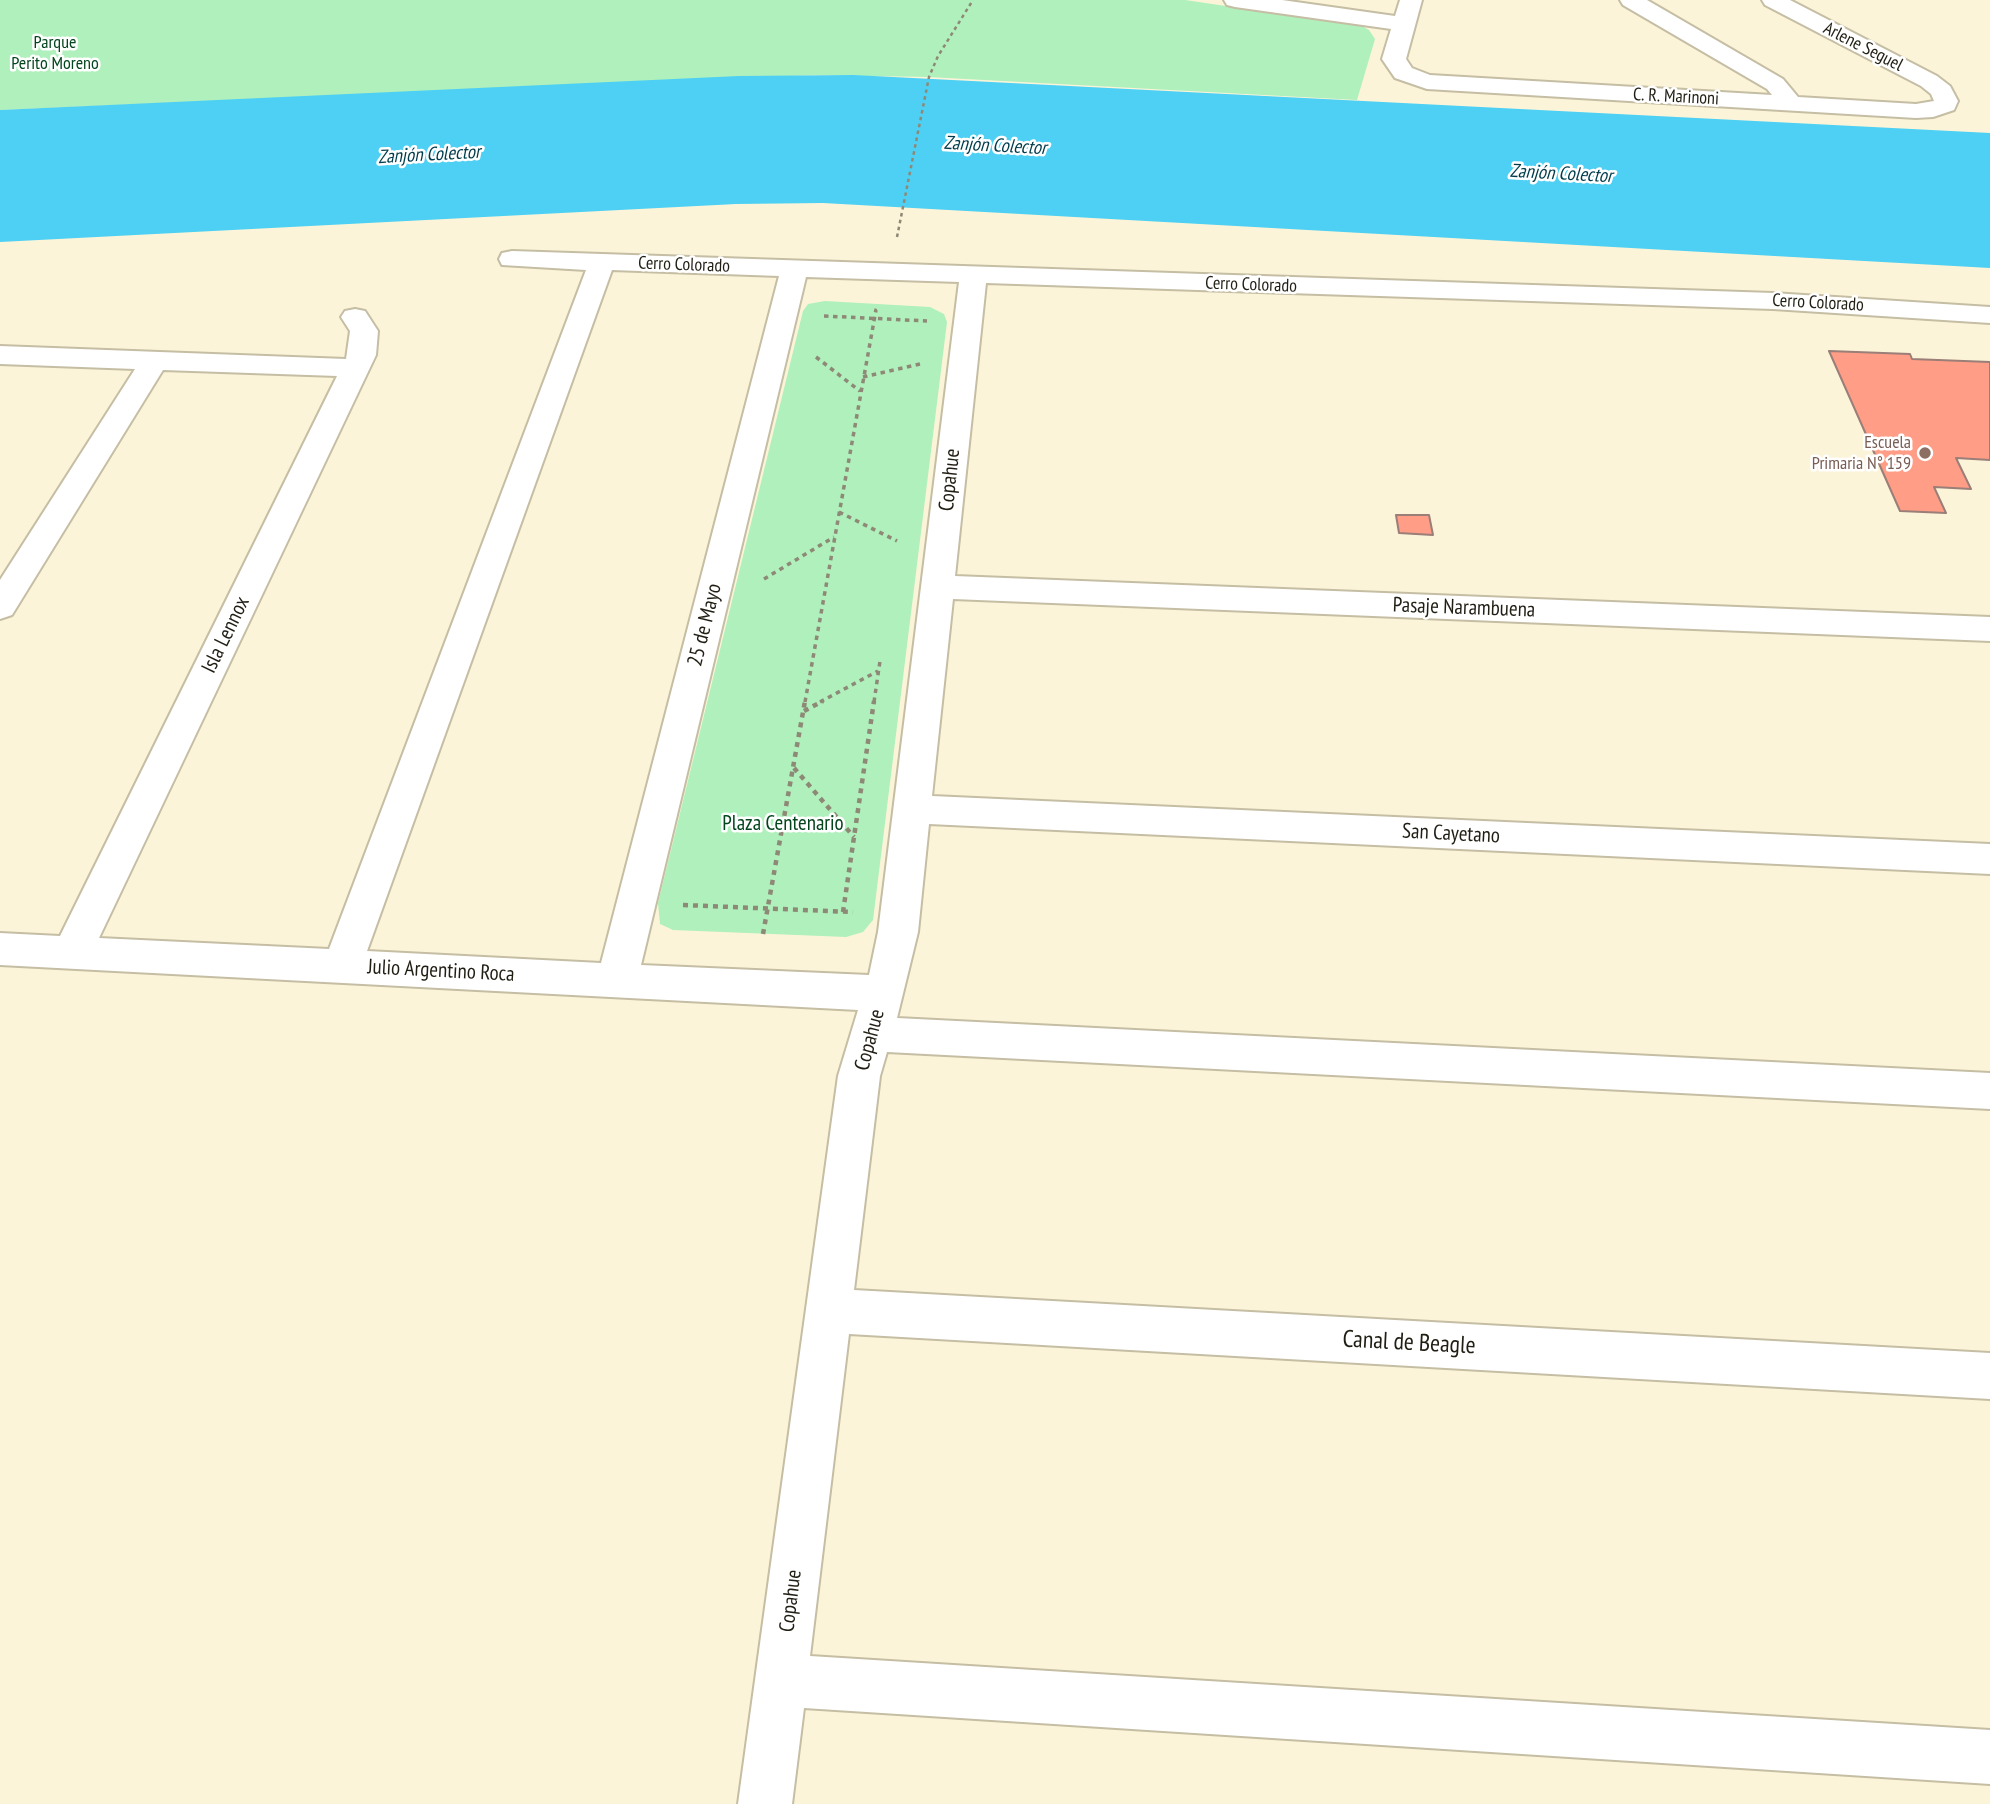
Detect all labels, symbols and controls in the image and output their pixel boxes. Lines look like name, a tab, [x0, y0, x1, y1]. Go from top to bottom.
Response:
street label: Arlene Seguel	[1820, 18, 1906, 76]
park label: Parque Perito Moreno	[11, 32, 99, 74]
street label: C. R. Marinoni	[1633, 84, 1719, 110]
water label: Zanjón Colector	[943, 132, 1047, 160]
water label: Zanjón Colector	[377, 141, 481, 169]
water label: Zanjón Colector	[1509, 160, 1613, 188]
street label: Cerro Colorado	[638, 253, 730, 277]
street label: Cerro Colorado	[1205, 273, 1297, 297]
street label: Cerro Colorado	[1772, 290, 1864, 316]
place label: Escuela Primaria N° 159	[1812, 432, 1911, 474]
marker: Escuela Primaria N° 159	[1917, 445, 1933, 461]
street label: Copahue	[934, 448, 966, 512]
street label: 25 de Mayo	[683, 581, 727, 669]
street label: Isla Lennox	[197, 593, 255, 677]
street label: Pasaje Narambuena	[1392, 593, 1536, 623]
park label: Plaza Centenario	[722, 811, 844, 837]
street label: San Cayetano	[1401, 819, 1501, 849]
street label: Julio Argentino Roca	[367, 955, 515, 987]
street label: Copahue	[850, 1006, 890, 1074]
street label: Canal de Beagle	[1342, 1325, 1476, 1361]
street label: Copahue	[775, 1568, 807, 1634]

